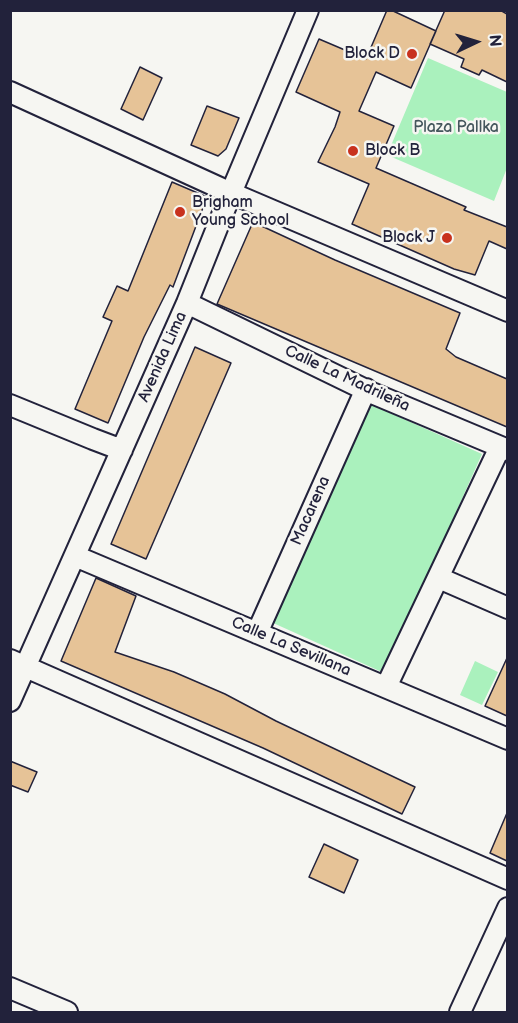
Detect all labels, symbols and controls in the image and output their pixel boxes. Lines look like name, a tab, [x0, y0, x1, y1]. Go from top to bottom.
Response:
north arrow	[446, 12, 506, 72]
text: N	[485, 34, 504, 47]
place label: Block D	[344, 44, 400, 64]
marker: Block D	[405, 47, 419, 61]
park label: Plaza Pallka	[413, 118, 499, 138]
place label: Block B	[365, 141, 420, 161]
marker: Block B	[346, 144, 360, 158]
place label: Brigham Young School	[192, 193, 289, 231]
marker: Brigham Young School	[173, 205, 187, 219]
place label: Block J	[382, 228, 435, 248]
marker: Block J	[440, 231, 454, 245]
street label: Avenida Lima	[135, 309, 191, 405]
street label: Calle La Madrileña	[281, 342, 413, 416]
street label: Macarena	[287, 474, 335, 548]
street label: Calle La Sevillana	[228, 613, 354, 681]

